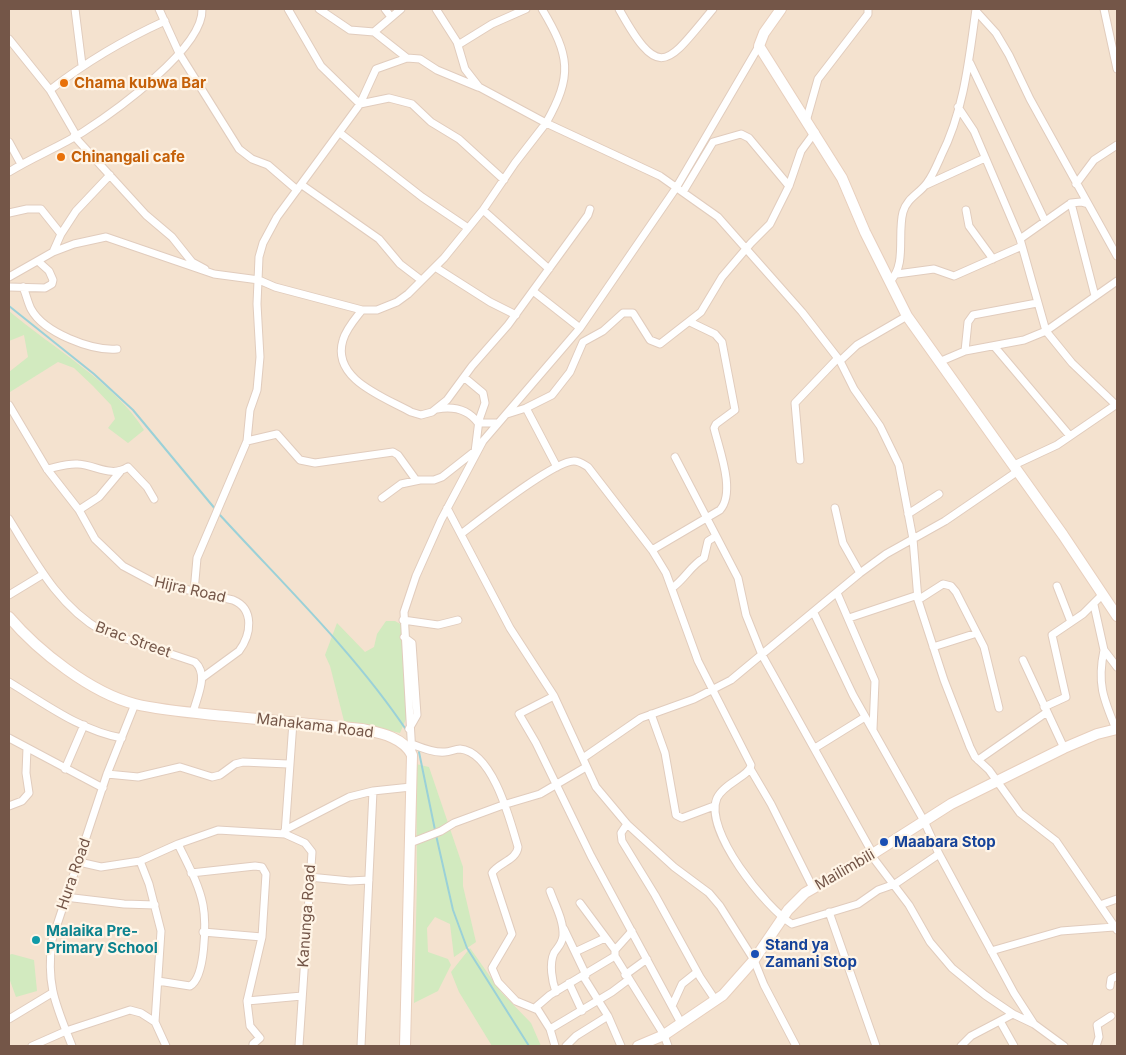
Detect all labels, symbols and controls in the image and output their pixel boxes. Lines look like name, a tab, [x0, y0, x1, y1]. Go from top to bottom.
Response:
place label: Chama kubwa Bar	[74, 74, 206, 92]
marker: Chama kubwa Bar	[58, 77, 70, 89]
place label: Chinangali cafe	[71, 148, 185, 166]
marker: Chinangali cafe	[55, 151, 67, 163]
street label: Hijra Road	[152, 573, 228, 607]
street label: Brac Street	[93, 618, 173, 662]
street label: Mahakama Road	[255, 710, 375, 742]
place label: Maabara Stop	[894, 833, 996, 851]
street label: Hura Road	[53, 836, 95, 912]
marker: Maabara Stop	[878, 836, 890, 848]
street label: Mailimbili	[812, 846, 878, 894]
street label: Kanunga Road	[294, 864, 320, 968]
place label: Malaika Pre- Primary School	[46, 922, 158, 957]
marker: Malaika Pre- Primary School	[30, 934, 42, 946]
place label: Stand ya Zamani Stop	[765, 936, 857, 971]
marker: Stand ya Zamani Stop	[749, 948, 761, 960]

